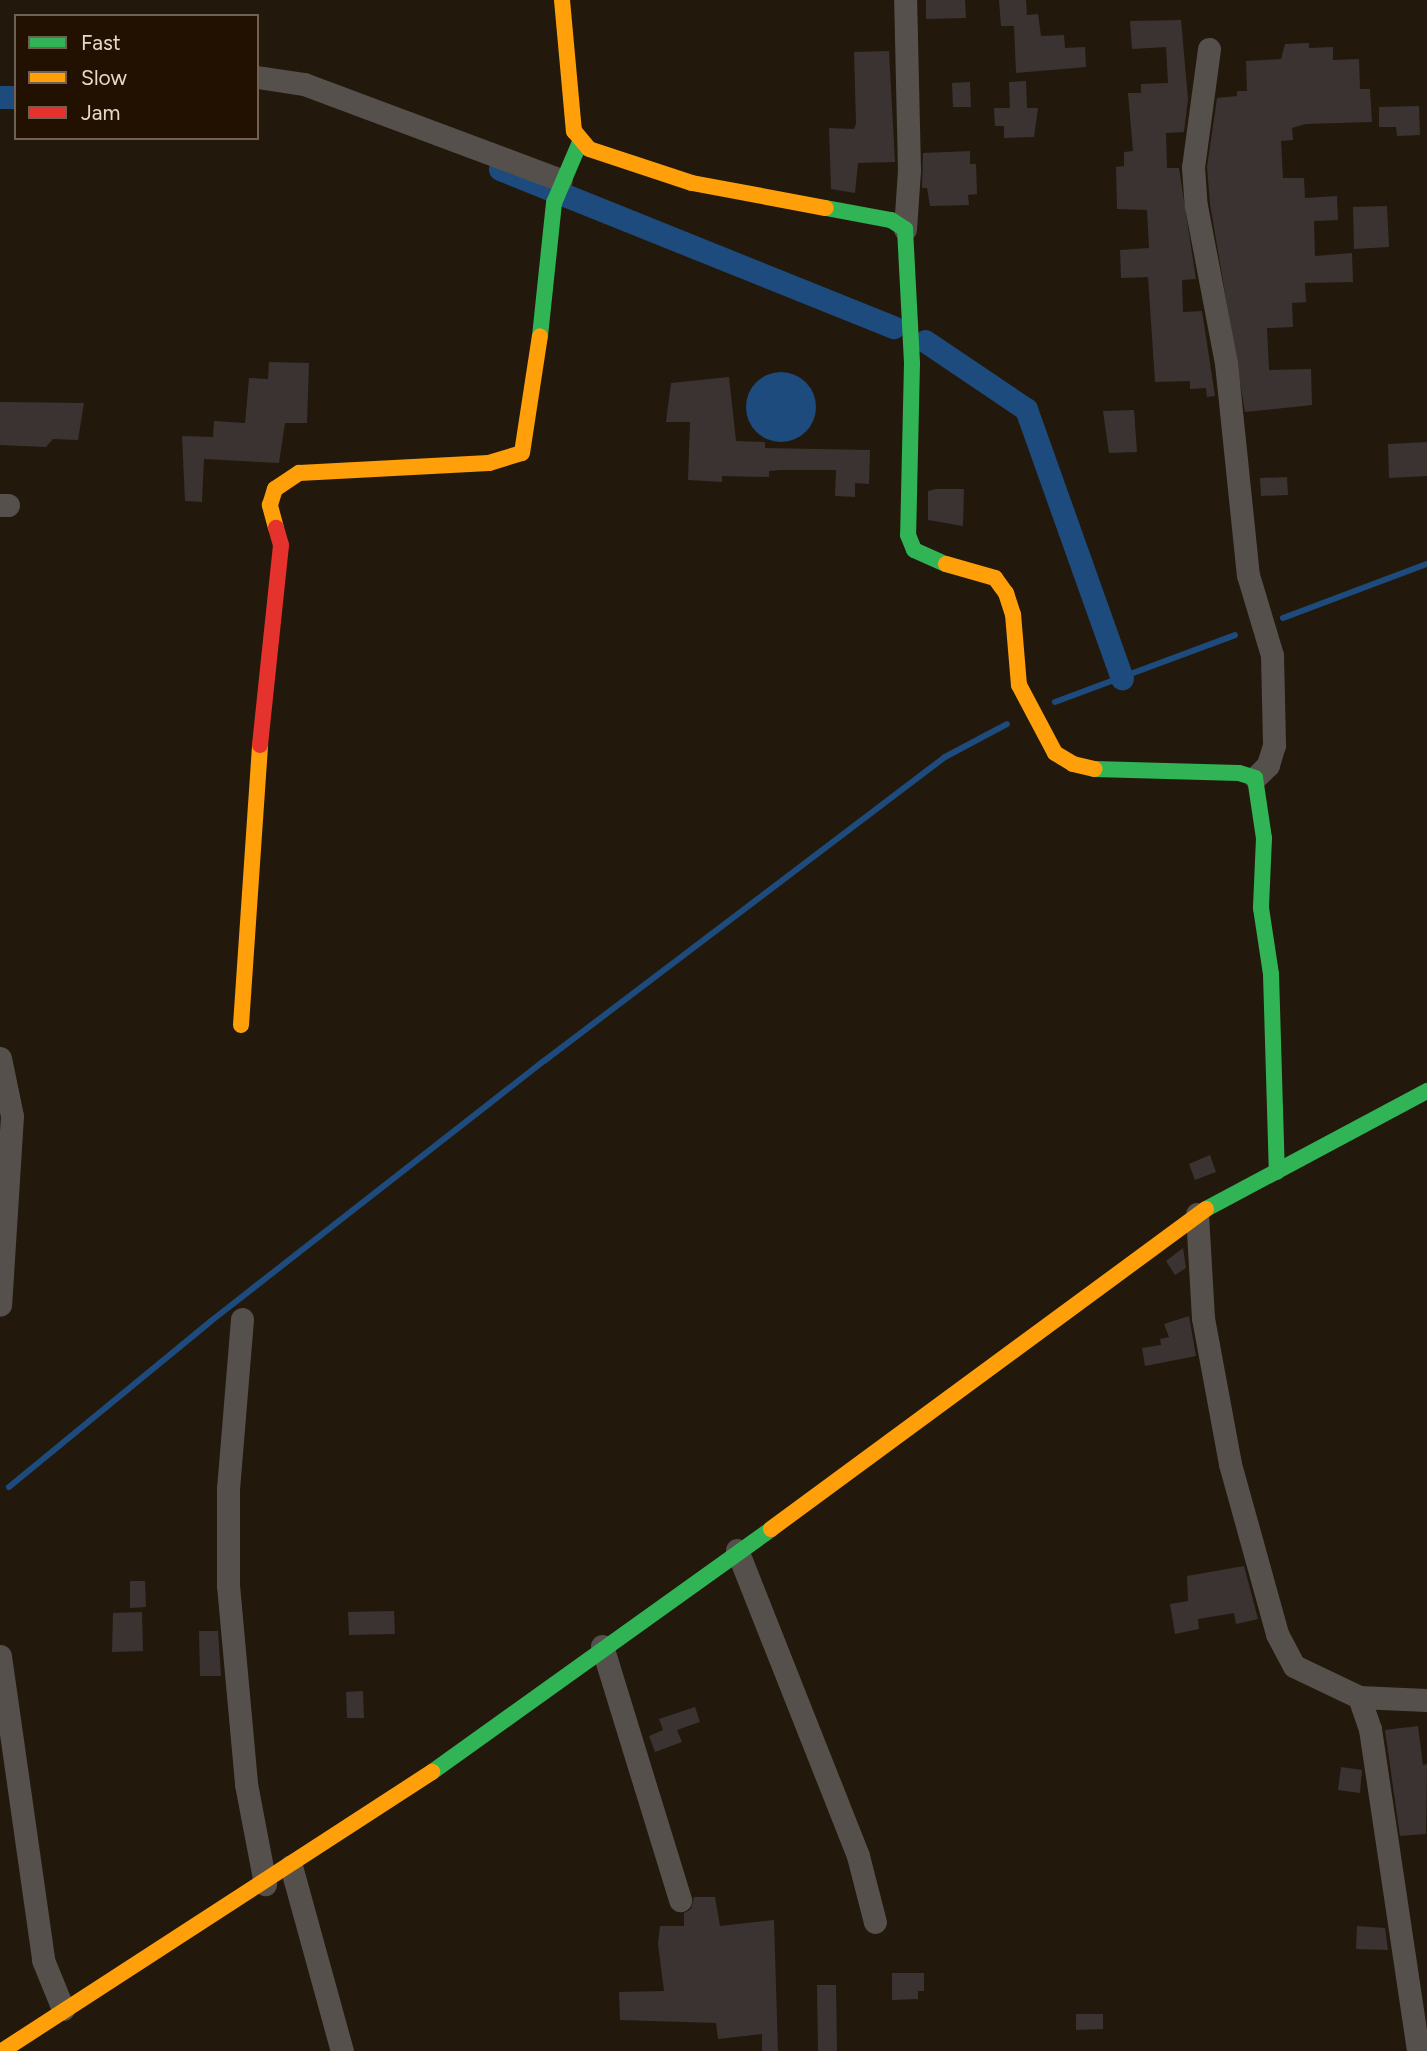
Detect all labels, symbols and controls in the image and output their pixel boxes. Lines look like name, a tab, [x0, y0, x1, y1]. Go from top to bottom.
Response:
legend	[14, 14, 259, 140]
text: Fast	[81, 30, 121, 55]
text: Slow	[81, 65, 127, 90]
text: Jam	[81, 100, 120, 125]

